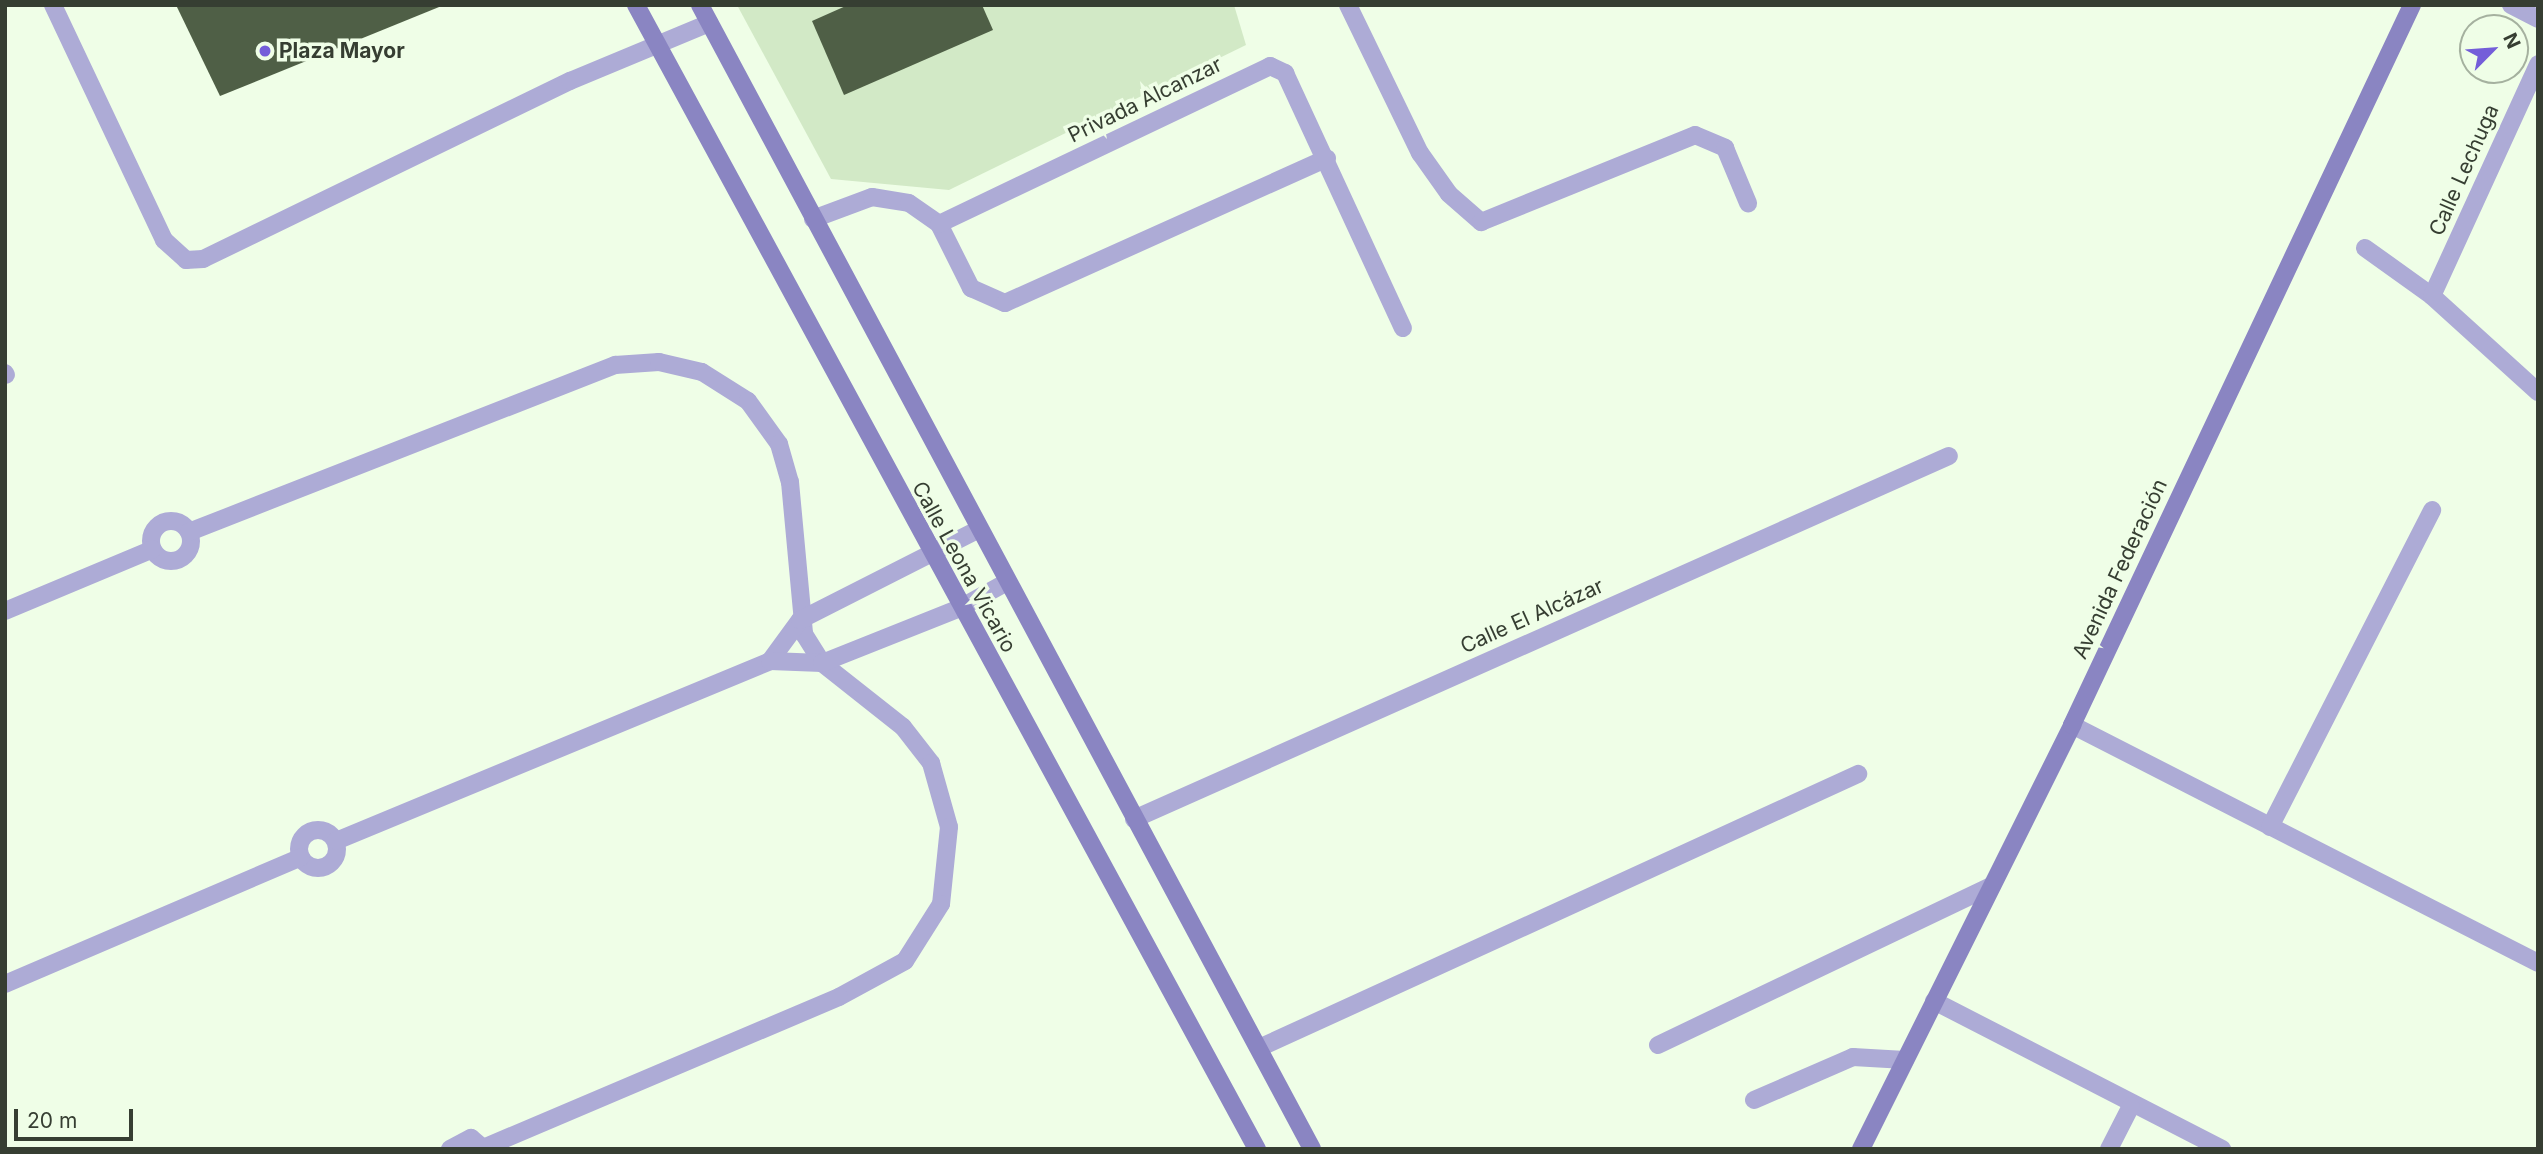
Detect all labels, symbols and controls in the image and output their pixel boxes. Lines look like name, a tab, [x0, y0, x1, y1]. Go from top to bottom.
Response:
north arrow	[2459, 14, 2529, 84]
text: N	[2498, 29, 2525, 52]
place label: Plaza Mayor	[279, 38, 405, 64]
marker: Plaza Mayor	[257, 43, 273, 59]
street label: Privada Alcanzar	[1064, 52, 1226, 148]
street label: Calle Lechuga	[2424, 100, 2504, 240]
street label: Avenida Federación	[2067, 475, 2173, 663]
street label: Calle Leona Vicario	[906, 477, 1022, 657]
street label: Calle El Alcázar	[1457, 573, 1607, 659]
scale bar	[18, 1094, 136, 1138]
text: 20 m	[27, 1108, 77, 1133]

